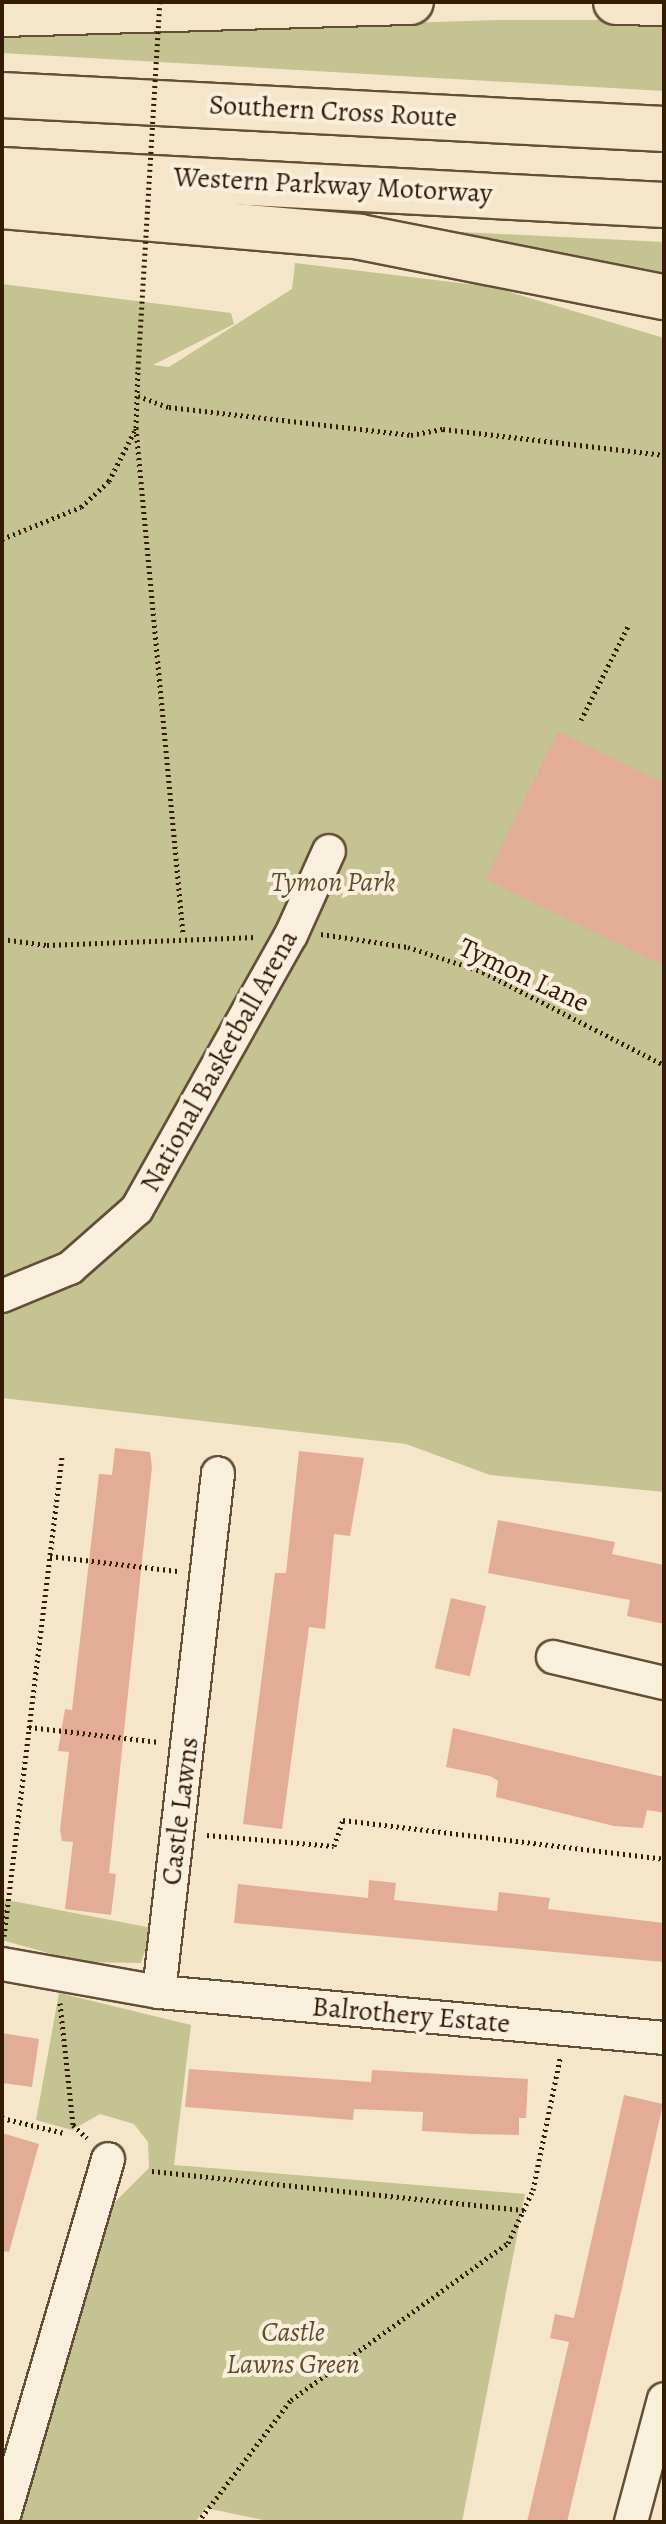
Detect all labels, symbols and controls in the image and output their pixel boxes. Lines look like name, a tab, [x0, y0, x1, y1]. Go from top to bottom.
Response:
street label: Southern Cross Route	[208, 88, 458, 134]
street label: Western Parkway Motorway	[173, 160, 493, 210]
park label: Tymon Park	[271, 865, 395, 899]
street label: National Basketball Arena	[133, 924, 305, 1198]
street label: Tymon Lane	[454, 930, 594, 1020]
street label: Castle Lawns	[154, 1735, 206, 1887]
street label: Balrothery Estate	[311, 1990, 511, 2040]
park label: Castle Lawns Green	[226, 2315, 360, 2381]

